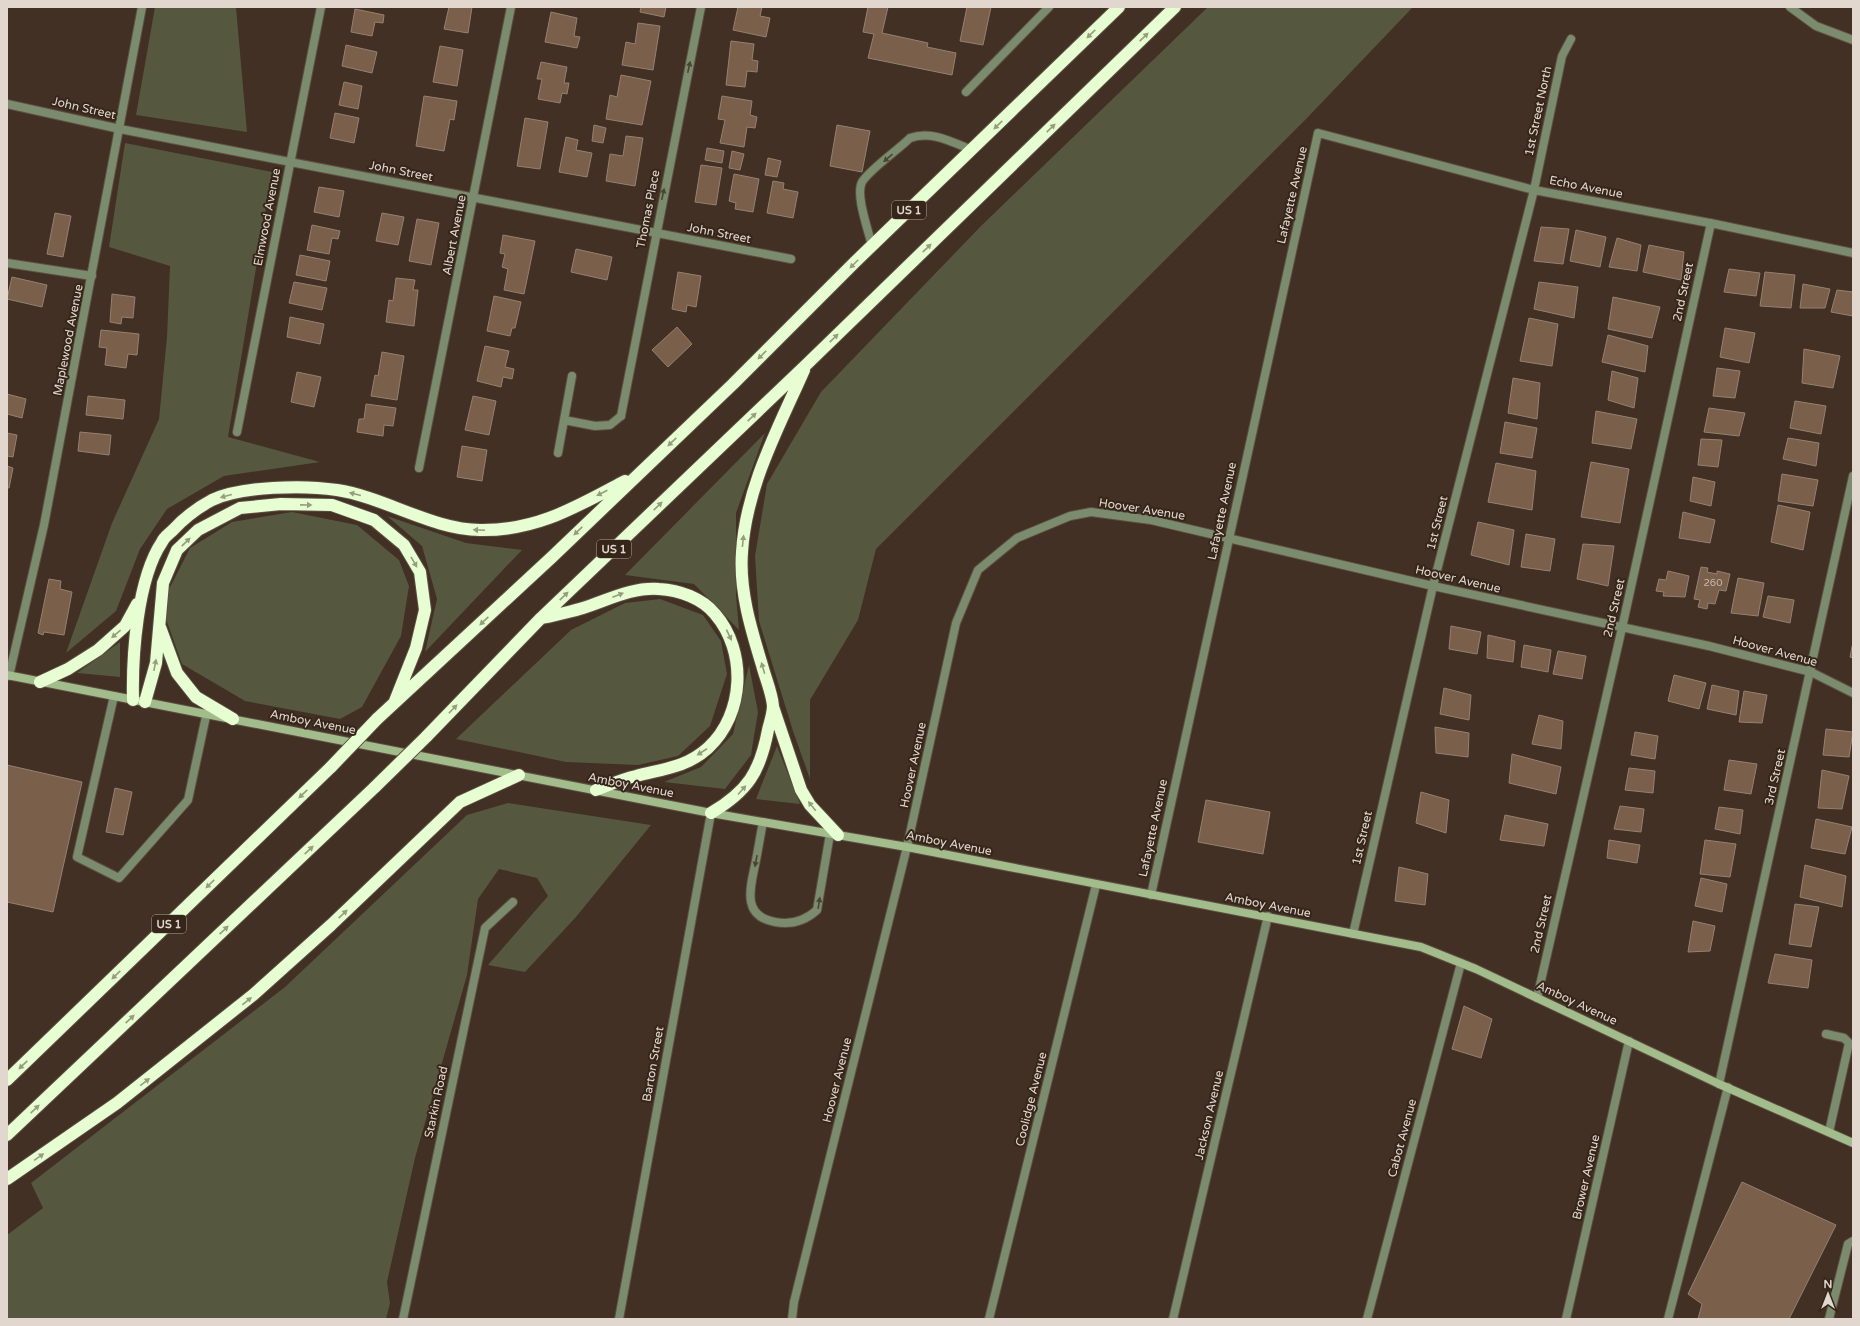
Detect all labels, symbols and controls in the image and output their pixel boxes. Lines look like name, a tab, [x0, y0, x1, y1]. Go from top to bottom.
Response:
one-way arrow	[1086, 29, 1096, 39]
one-way arrow	[1139, 32, 1149, 42]
one-way arrow	[687, 61, 693, 73]
street label: 1st Street North	[1522, 65, 1554, 157]
street label: John Street	[51, 94, 118, 122]
one-way arrow	[993, 120, 1003, 129]
one-way arrow	[1046, 123, 1056, 133]
street label: Lafayette Avenue	[1274, 145, 1310, 245]
one-way arrow	[882, 154, 893, 163]
street label: John Street	[368, 158, 435, 184]
street label: Elmwood Avenue	[251, 167, 283, 267]
street label: Thomas Place	[634, 169, 662, 249]
street label: Echo Avenue	[1548, 173, 1624, 201]
one-way arrow	[661, 188, 667, 201]
street label: Albert Avenue	[439, 193, 469, 276]
road number: US 1	[892, 201, 926, 219]
street label: John Street	[686, 220, 753, 246]
one-way arrow	[922, 243, 932, 252]
one-way arrow	[849, 259, 859, 269]
street label: 2nd Street	[1670, 261, 1696, 323]
street label: Maplewood Avenue	[50, 283, 86, 397]
one-way arrow	[829, 333, 839, 343]
one-way arrow	[757, 350, 767, 360]
one-way arrow	[747, 412, 757, 421]
one-way arrow	[667, 437, 677, 447]
street label: Lafayette Avenue	[1205, 461, 1239, 561]
one-way arrow	[596, 490, 608, 496]
one-way arrow	[349, 491, 361, 497]
one-way arrow	[220, 493, 232, 499]
street label: 1st Street	[1424, 494, 1451, 551]
street label: Hoover Avenue	[1098, 495, 1186, 523]
one-way arrow	[300, 501, 312, 508]
one-way arrow	[653, 502, 663, 511]
one-way arrow	[473, 526, 486, 533]
one-way arrow	[573, 527, 583, 536]
one-way arrow	[740, 535, 746, 547]
one-way arrow	[181, 537, 191, 547]
road number: US 1	[597, 540, 631, 558]
one-way arrow	[411, 556, 418, 568]
street label: Hoover Avenue	[1414, 562, 1502, 596]
street label: 2nd Street	[1600, 577, 1628, 639]
house number: 260	[1704, 577, 1722, 589]
one-way arrow	[559, 591, 569, 601]
one-way arrow	[613, 591, 625, 597]
one-way arrow	[479, 616, 489, 625]
one-way arrow	[726, 629, 732, 641]
one-way arrow	[111, 630, 121, 639]
street label: Hoover Avenue	[1731, 633, 1819, 669]
one-way arrow	[153, 658, 159, 671]
one-way arrow	[759, 662, 765, 675]
one-way arrow	[448, 704, 458, 714]
street label: Amboy Avenue	[269, 707, 357, 737]
street label: Hoover Avenue	[897, 721, 929, 809]
street label: 3rd Street	[1762, 747, 1788, 806]
one-way arrow	[696, 749, 708, 756]
street label: Amboy Avenue	[587, 770, 675, 800]
street label: Lafayette Avenue	[1136, 778, 1170, 878]
one-way arrow	[737, 785, 747, 795]
one-way arrow	[298, 789, 308, 799]
one-way arrow	[808, 801, 817, 812]
street label: 1st Street	[1349, 809, 1375, 866]
street label: Amboy Avenue	[905, 828, 993, 858]
one-way arrow	[304, 845, 314, 854]
one-way arrow	[752, 855, 758, 867]
one-way arrow	[205, 879, 215, 889]
street label: Amboy Avenue	[1224, 890, 1312, 920]
street label: 2nd Street	[1527, 893, 1555, 955]
one-way arrow	[816, 896, 822, 909]
one-way arrow	[338, 909, 348, 918]
road number: US 1	[152, 915, 186, 933]
one-way arrow	[219, 925, 229, 935]
one-way arrow	[111, 970, 121, 979]
street label: Amboy Avenue	[1535, 978, 1620, 1028]
one-way arrow	[241, 996, 252, 1005]
one-way arrow	[125, 1014, 135, 1024]
street label: Barton Street	[639, 1025, 667, 1103]
street label: Hoover Avenue	[820, 1036, 854, 1124]
street label: Coolidge Avenue	[1013, 1050, 1050, 1148]
one-way arrow	[18, 1060, 28, 1070]
street label: Starkin Road	[422, 1065, 450, 1139]
street label: Jackson Avenue	[1192, 1069, 1226, 1161]
one-way arrow	[139, 1077, 150, 1086]
street label: Cabot Avenue	[1385, 1097, 1419, 1179]
one-way arrow	[30, 1104, 40, 1113]
street label: Brower Avenue	[1569, 1133, 1603, 1221]
one-way arrow	[34, 1153, 44, 1161]
north arrow	[1808, 1274, 1848, 1314]
text: N	[1824, 1278, 1832, 1291]

